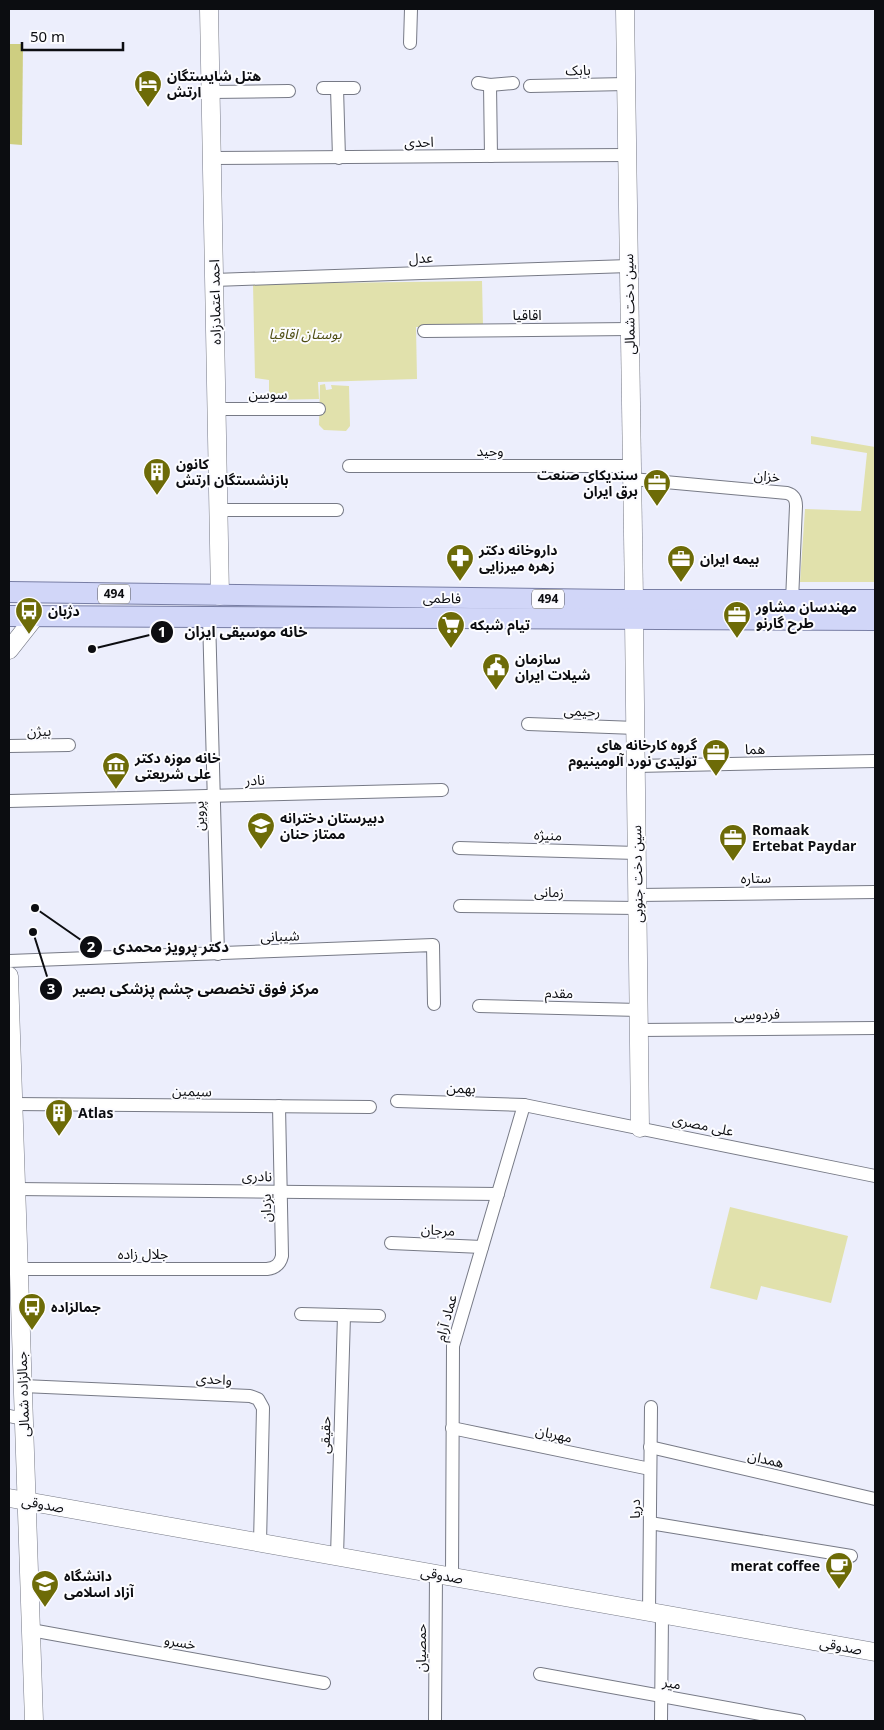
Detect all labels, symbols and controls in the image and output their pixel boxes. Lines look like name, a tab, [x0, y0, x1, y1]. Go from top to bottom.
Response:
scale bar	[22, 20, 124, 52]
text: 50 m	[30, 21, 65, 53]
street label: بابک	[565, 56, 591, 85]
place label: هتل شایستگان ارتش	[167, 62, 261, 107]
hotel icon: هتل شایستگان ارتش	[133, 69, 163, 108]
street label: احدی	[404, 128, 434, 157]
street label: عدل	[408, 244, 434, 273]
street label: سین دخت شمالی	[614, 253, 645, 355]
street label: احمد اعتمادزاده	[200, 259, 231, 345]
street label: اقاقیا	[512, 301, 542, 330]
park label: بوستان اقاقیا	[268, 320, 342, 349]
street label: سوسن	[249, 380, 287, 409]
street label: وحید	[476, 437, 504, 466]
place label: کانون بازنشستگان ارتش	[176, 450, 289, 495]
building icon: کانون بازنشستگان ارتش	[142, 457, 172, 496]
place label: سندیکای صنعت برق ایران	[537, 461, 638, 506]
street label: خزان	[753, 461, 781, 492]
office icon: سندیکای صنعت برق ایران	[642, 468, 672, 507]
place label: داروخانه دکتر زهره میرزایی	[478, 536, 558, 581]
pharmacy icon: داروخانه دکتر زهره میرزایی	[445, 543, 475, 582]
office icon: بیمه ایران	[666, 544, 696, 583]
place label: بیمه ایران	[700, 545, 759, 574]
road number: 494	[98, 584, 130, 604]
street label: فاطمی	[423, 584, 461, 613]
road number: 494	[532, 590, 564, 608]
place label: مهندسان مشاور طرح گارنو	[755, 593, 857, 638]
bus stop icon: دژبان	[14, 596, 44, 635]
place label: دژبان	[48, 597, 80, 626]
office icon: مهندسان مشاور طرح گارنو	[722, 600, 752, 639]
supermarket icon: تیام شبکه	[436, 610, 466, 649]
place label: تیام شبکه	[470, 611, 530, 640]
text: 1	[158, 616, 166, 648]
text: خانه موسیقی ایران	[184, 616, 308, 648]
callout: خانه موسیقی ایران	[149, 617, 317, 647]
place label: سازمان شیلات ایران	[515, 645, 591, 690]
public building icon: سازمان شیلات ایران	[481, 652, 511, 691]
street label: رحیمی	[563, 696, 601, 727]
street label: بیژن	[27, 717, 52, 746]
place label: گروه کارخانه های تولیدی نورد آلومینیوم	[568, 731, 698, 776]
street label: هما	[745, 735, 765, 764]
office icon: گروه کارخانه های تولیدی نورد آلومینیوم	[701, 738, 731, 777]
place label: خانه موزه دکتر علی شریعتی	[134, 744, 221, 789]
museum icon: خانه موزه دکتر علی شریعتی	[101, 751, 131, 790]
street label: نادر	[244, 766, 266, 795]
street label: پروین	[185, 801, 214, 831]
place label: دبیرستان دخترانه ممتاز حنان	[280, 804, 385, 849]
school or university icon: دبیرستان دخترانه ممتاز حنان	[246, 811, 276, 850]
place label: Romaak Ertebat Paydar	[752, 816, 857, 861]
street label: منیژه	[533, 821, 562, 850]
office icon: Romaak Ertebat Paydar	[718, 823, 748, 862]
street label: سین دخت جنوبی	[622, 825, 653, 923]
street label: ستاره	[740, 864, 772, 893]
street label: زمانی	[534, 878, 564, 907]
street label: شیبانی	[260, 921, 300, 952]
text: 2	[87, 931, 96, 963]
text: دکتر پرویز محمدی	[113, 931, 229, 963]
callout: دکتر پرویز محمدی	[78, 932, 239, 962]
text: 3	[47, 973, 55, 1005]
text: مرکز فوق تخصصی چشم پزشکی بصیر	[72, 973, 319, 1005]
callout: مرکز فوق تخصصی چشم پزشکی بصیر	[38, 974, 329, 1004]
street label: مقدم	[544, 979, 573, 1008]
street label: فردوسی	[734, 1000, 780, 1029]
street label: بهمن	[446, 1073, 476, 1104]
street label: سیمین	[172, 1077, 212, 1106]
building icon: Atlas	[44, 1098, 74, 1137]
place label: Atlas	[78, 1099, 113, 1128]
street label: علی مصری	[670, 1105, 736, 1146]
street label: نادری	[242, 1162, 273, 1191]
street label: یزدان	[252, 1193, 281, 1223]
street label: مرجان	[420, 1215, 456, 1246]
street label: جلال زاده	[118, 1240, 168, 1269]
street label: عماد آرام	[426, 1291, 467, 1345]
bus stop icon: جمالزاده	[17, 1292, 47, 1331]
place label: جمالزاده	[51, 1293, 101, 1322]
street label: جمالزاده شمالی	[8, 1351, 39, 1437]
street label: واحدی	[195, 1364, 233, 1395]
street label: حقیقی	[310, 1416, 341, 1454]
street label: مهربان	[533, 1416, 575, 1453]
street label: همدان	[745, 1441, 787, 1478]
street label: صدوقی	[19, 1486, 67, 1523]
street label: دریا	[621, 1499, 650, 1519]
cafe icon: merat coffee	[824, 1551, 854, 1590]
place label: merat coffee	[730, 1552, 820, 1581]
street label: صدوقی	[418, 1557, 466, 1594]
place label: دانشگاه آزاد اسلامی	[64, 1562, 134, 1607]
school or university icon: دانشگاه آزاد اسلامی	[30, 1569, 60, 1608]
street label: حمصیان	[407, 1624, 436, 1672]
street label: خسرو	[162, 1625, 198, 1660]
street label: صدوقی	[817, 1628, 865, 1665]
street label: میر	[659, 1667, 683, 1699]

